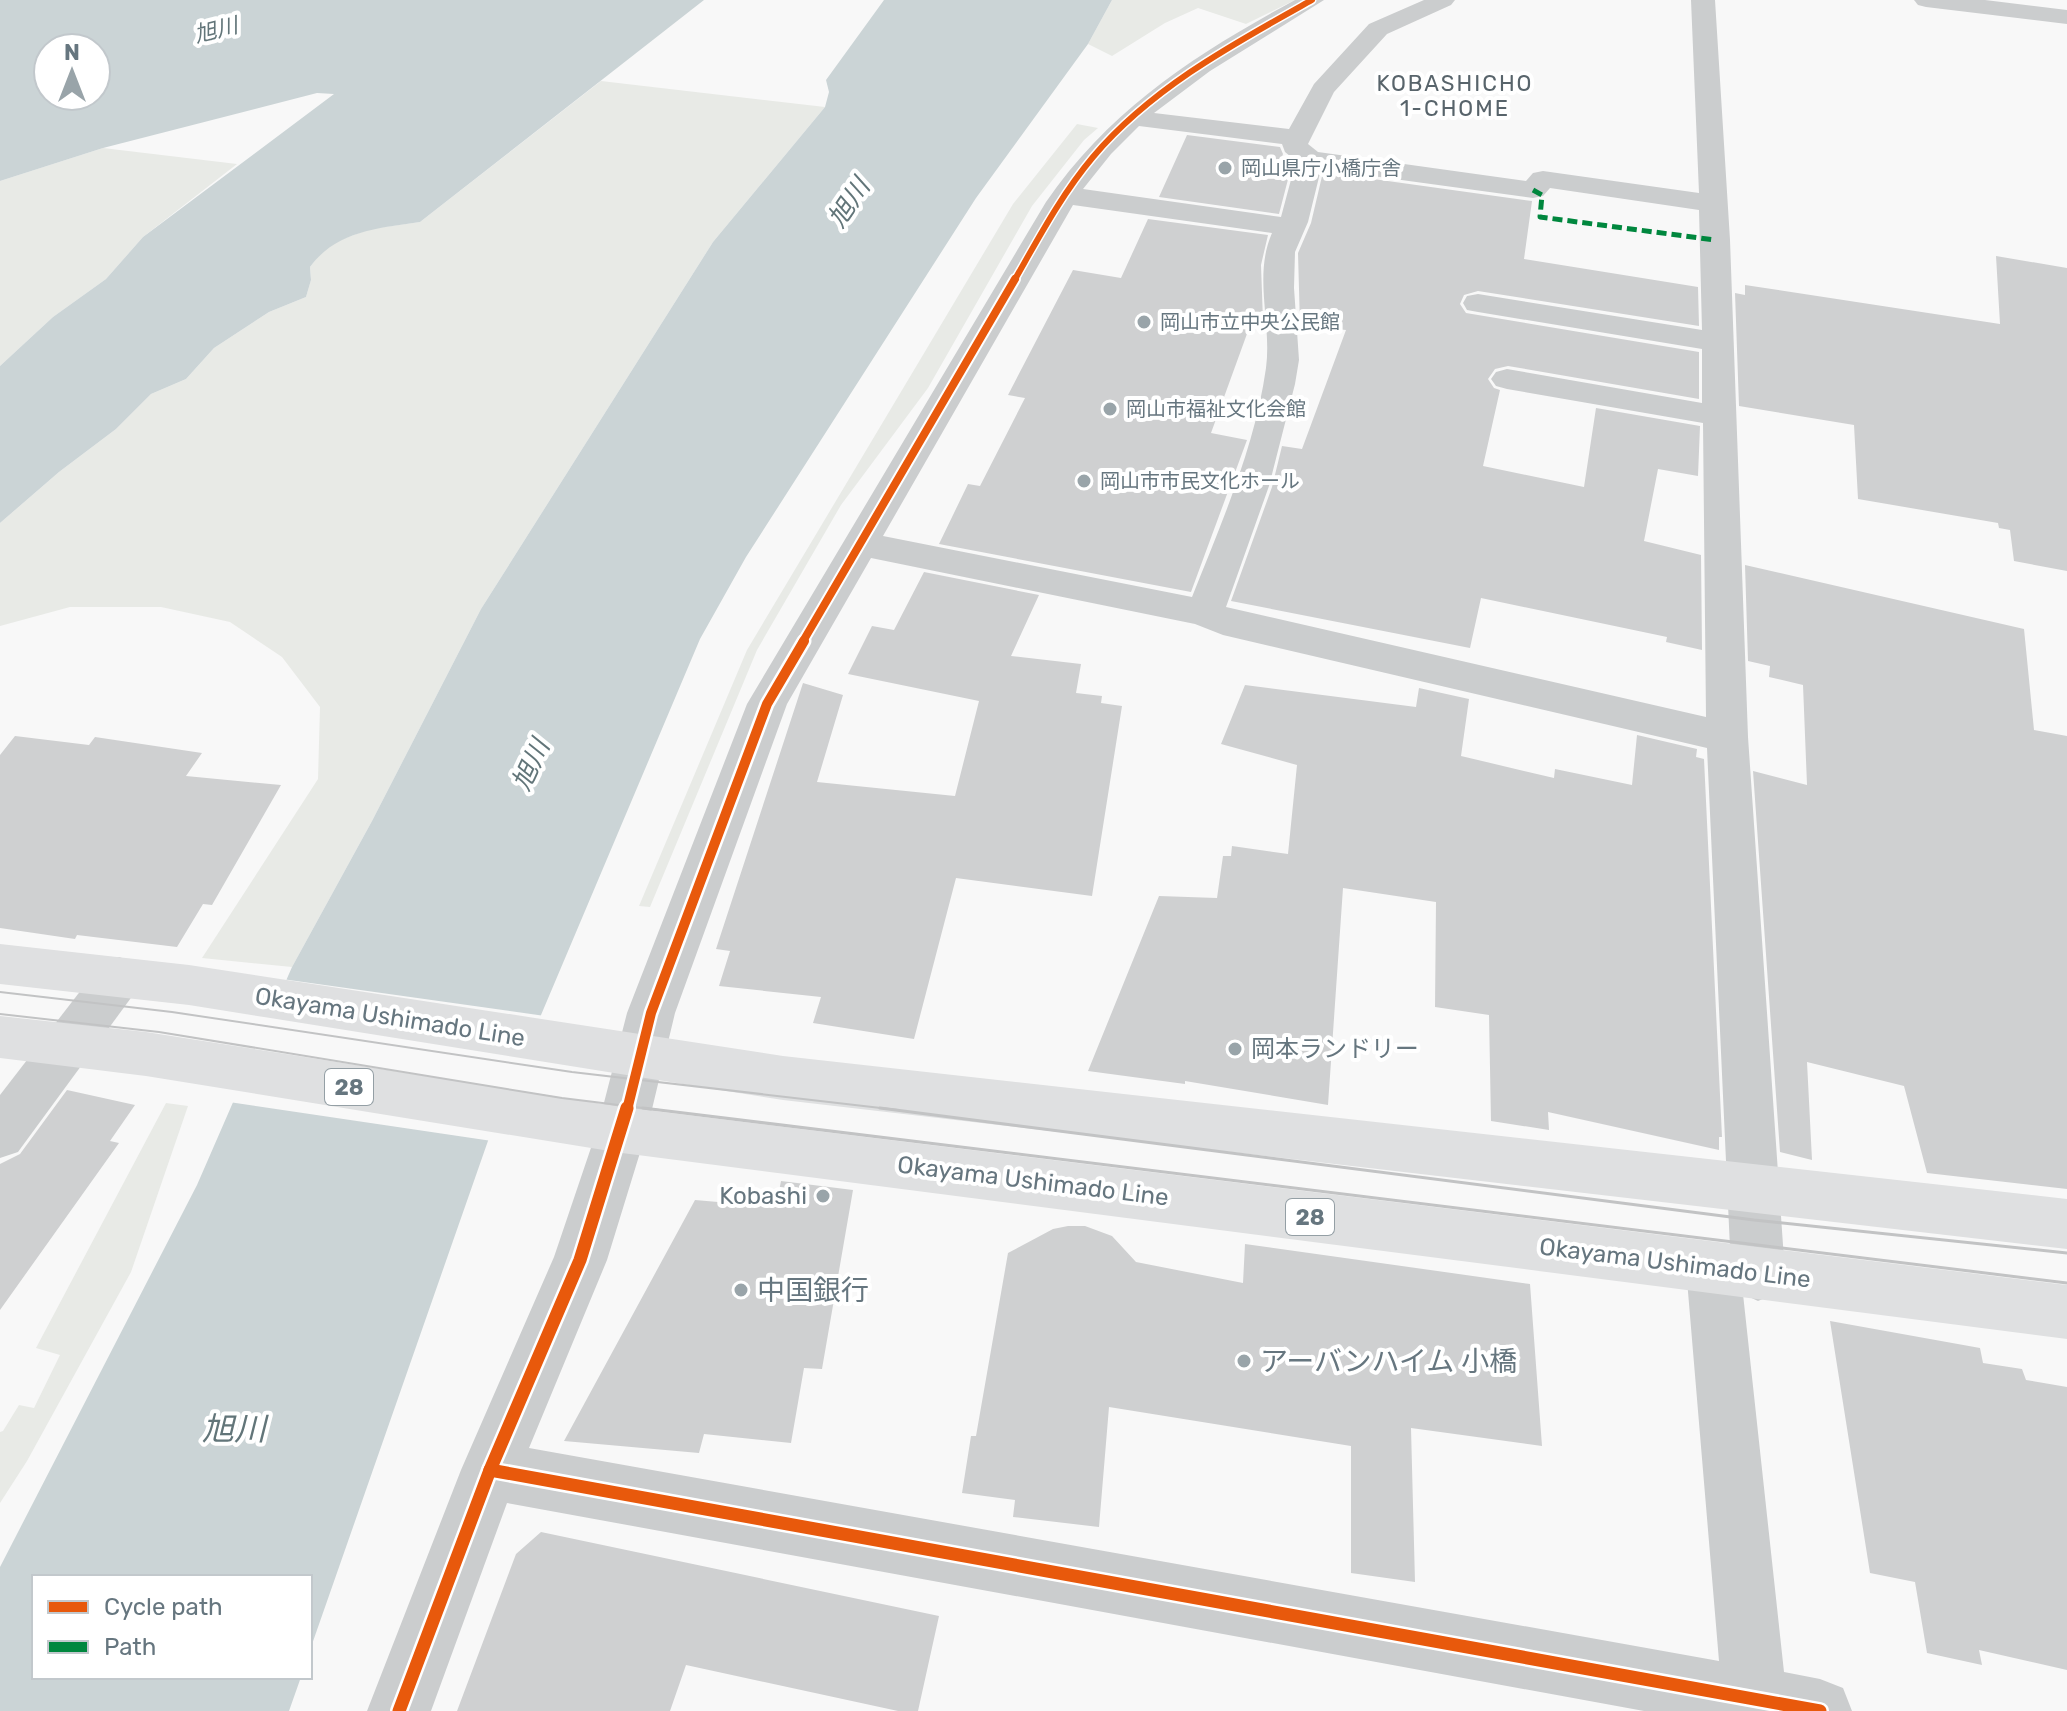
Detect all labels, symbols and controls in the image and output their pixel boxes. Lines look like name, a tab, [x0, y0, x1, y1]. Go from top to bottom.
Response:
water label: 旭川	[191, 11, 243, 48]
north arrow	[32, 32, 112, 112]
text: N	[64, 39, 80, 66]
district label: KOBASHICHO 1-CHOME	[1376, 70, 1534, 122]
place label: 岡山県庁小橋庁舎	[1241, 156, 1401, 180]
marker: 岡山県庁小橋庁舎	[1216, 159, 1234, 177]
water label: 旭川	[822, 170, 878, 233]
place label: 岡山市立中央公民館	[1160, 310, 1340, 334]
marker: 岡山市立中央公民館	[1135, 313, 1153, 331]
place label: 岡山市福祉文化会館	[1126, 397, 1306, 421]
marker: 岡山市福祉文化会館	[1101, 400, 1119, 418]
place label: 岡山市市民文化ホール	[1100, 469, 1300, 493]
marker: 岡山市市民文化ホール	[1075, 472, 1093, 490]
water label: 旭川	[506, 732, 557, 795]
street label: Okayama Ushimado Line	[253, 982, 527, 1052]
place label: 岡本ランドリー	[1251, 1035, 1419, 1063]
marker: 岡本ランドリー	[1226, 1040, 1244, 1058]
road number: 28	[325, 1069, 373, 1105]
street label: Okayama Ushimado Line	[896, 1150, 1170, 1212]
place label: Kobashi	[719, 1182, 807, 1210]
marker: Kobashi	[814, 1187, 832, 1205]
road number: 28	[1286, 1199, 1334, 1235]
street label: Okayama Ushimado Line	[1538, 1232, 1812, 1294]
place label: 中国銀行	[757, 1274, 869, 1307]
marker: 中国銀行	[732, 1281, 750, 1299]
place label: アーバンハイム 小橋	[1260, 1345, 1517, 1378]
marker: アーバンハイム 小橋	[1235, 1352, 1253, 1370]
water label: 旭川	[202, 1410, 269, 1448]
legend	[32, 1575, 312, 1679]
text: Cycle path	[104, 1593, 223, 1621]
text: Path	[104, 1633, 156, 1661]

